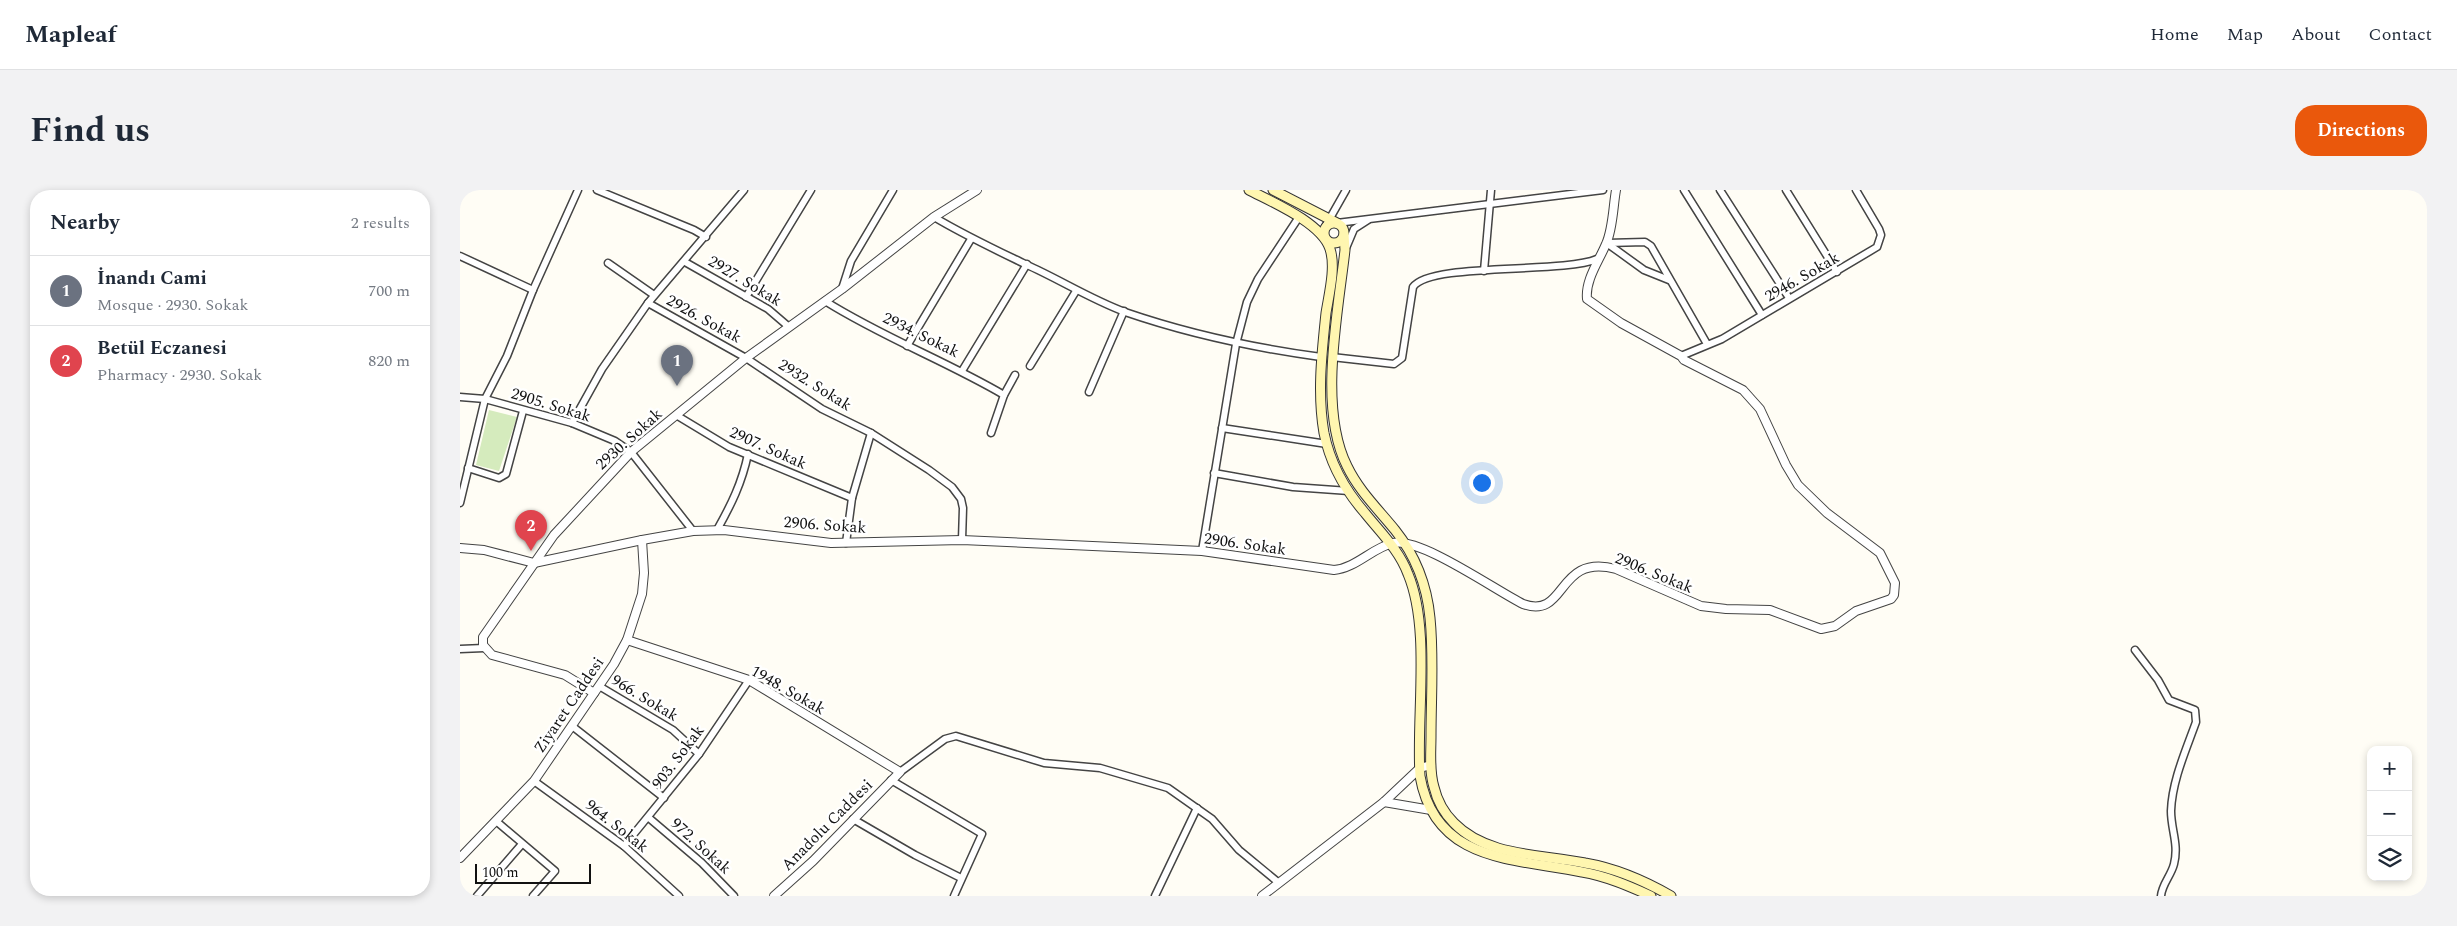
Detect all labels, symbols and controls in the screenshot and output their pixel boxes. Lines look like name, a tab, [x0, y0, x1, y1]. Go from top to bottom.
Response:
text: Mapleaf	[25, 17, 116, 53]
text: Home	[2150, 21, 2199, 48]
text: Map	[2227, 21, 2263, 48]
text: About	[2291, 21, 2341, 48]
text: Contact	[2369, 21, 2432, 48]
text: Find us	[30, 104, 150, 157]
button: Directions	[2295, 105, 2427, 156]
text: Nearby	[50, 207, 120, 239]
text: 2 results	[351, 211, 410, 235]
street label: 2946. Sokak	[1760, 246, 1844, 308]
street label: 2927. Sokak	[703, 249, 787, 313]
text: İnandı Cami	[97, 264, 207, 293]
text: 1	[62, 279, 70, 303]
text: 700 m	[368, 279, 410, 303]
street label: 2926. Sokak	[662, 288, 746, 350]
text: Mosque · 2930. Sokak	[97, 293, 248, 317]
street label: 2934. Sokak	[879, 306, 964, 364]
text: Betül Eczanesi	[97, 334, 227, 363]
pin: 1	[661, 345, 693, 386]
text: 2	[62, 349, 70, 373]
text: 820 m	[368, 349, 410, 373]
street label: 2932. Sokak	[774, 353, 857, 417]
text: Pharmacy · 2930. Sokak	[97, 363, 262, 387]
street label: 2905. Sokak	[508, 381, 594, 429]
street label: 2930. Sokak	[590, 402, 668, 476]
street label: 2907. Sokak	[725, 420, 811, 476]
your location	[1469, 470, 1495, 496]
pin: 2	[515, 510, 547, 551]
street label: 2906. Sokak	[783, 510, 867, 540]
street label: 2906. Sokak	[1202, 526, 1288, 562]
street label: 2906. Sokak	[1611, 546, 1697, 600]
street label: Ziyaret Caddesi	[528, 652, 610, 758]
street label: 1948. Sokak	[746, 659, 830, 721]
street label: 966. Sokak	[607, 668, 683, 728]
street label: 903. Sokak	[646, 720, 710, 794]
map controls	[2367, 746, 2412, 881]
button: +	[2367, 746, 2412, 791]
street label: Anadolu Caddesi	[776, 774, 878, 876]
button: −	[2367, 791, 2412, 836]
street label: 964. Sokak	[580, 794, 654, 859]
street label: 972. Sokak	[665, 812, 737, 880]
button: layers	[2367, 836, 2412, 881]
scale bar	[475, 861, 591, 884]
text: 100 m	[482, 862, 519, 883]

